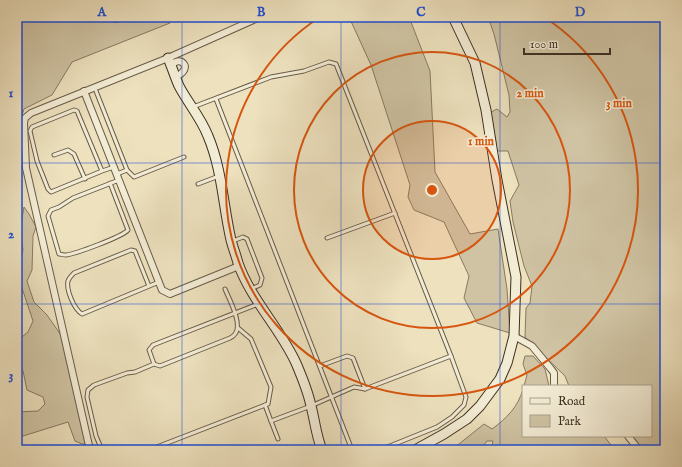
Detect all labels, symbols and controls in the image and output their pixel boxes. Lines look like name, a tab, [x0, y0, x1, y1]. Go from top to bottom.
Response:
text: A	[97, 4, 108, 21]
text: B	[257, 4, 266, 21]
text: C	[416, 4, 426, 21]
text: D	[575, 4, 586, 21]
scale bar	[524, 30, 610, 56]
text: 100 m	[530, 37, 558, 52]
text: 1	[9, 85, 14, 102]
text: 2 min	[516, 86, 544, 101]
text: 3 min	[606, 96, 633, 111]
text: 1 min	[468, 134, 495, 149]
centre of rings	[425, 183, 439, 197]
text: 2	[8, 226, 14, 243]
text: 3	[9, 367, 14, 384]
legend	[522, 385, 652, 437]
text: Road	[558, 394, 586, 409]
text: Park	[558, 414, 581, 429]

